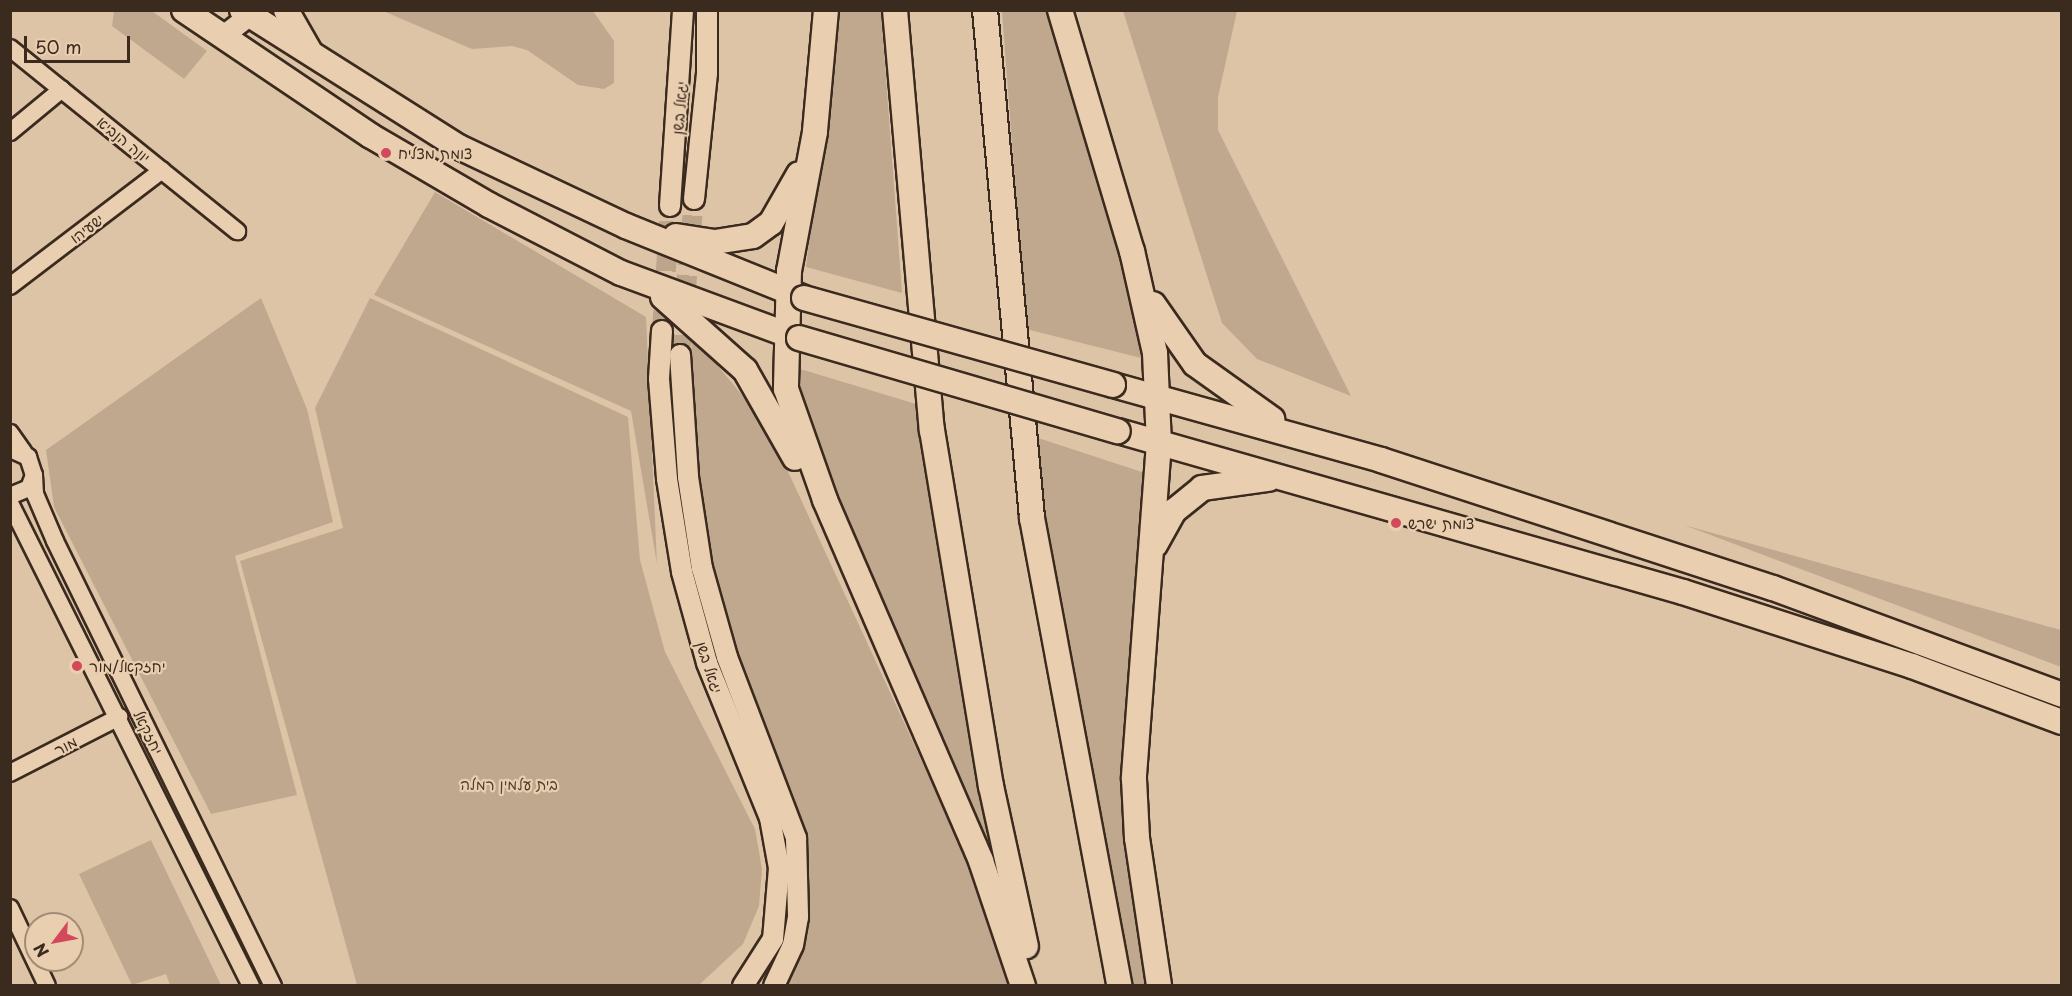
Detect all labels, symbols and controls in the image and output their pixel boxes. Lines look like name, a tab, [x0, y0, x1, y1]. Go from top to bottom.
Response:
scale bar	[27, 24, 134, 62]
text: 50 m	[35, 33, 82, 60]
street label: יגאל בשן	[668, 80, 690, 136]
street label: יונה הנביא	[94, 112, 154, 166]
place label: צומת מצליח	[398, 144, 472, 162]
marker: צומת מצליח	[379, 146, 393, 160]
street label: ישעיהו	[66, 210, 106, 246]
place label: צומת ישרש	[1408, 514, 1474, 532]
marker: צומת ישרש	[1389, 516, 1403, 530]
street label: יגאל בשן	[693, 639, 727, 695]
place label: יחזקאל/מור	[89, 657, 166, 675]
marker: יחזקאל/מור	[70, 659, 84, 673]
street label: יחזקאל	[131, 707, 167, 757]
street label: מור	[50, 732, 80, 758]
park label: בית עלמין רמלה	[460, 775, 558, 793]
north arrow	[24, 912, 84, 972]
text: N	[27, 939, 54, 962]

